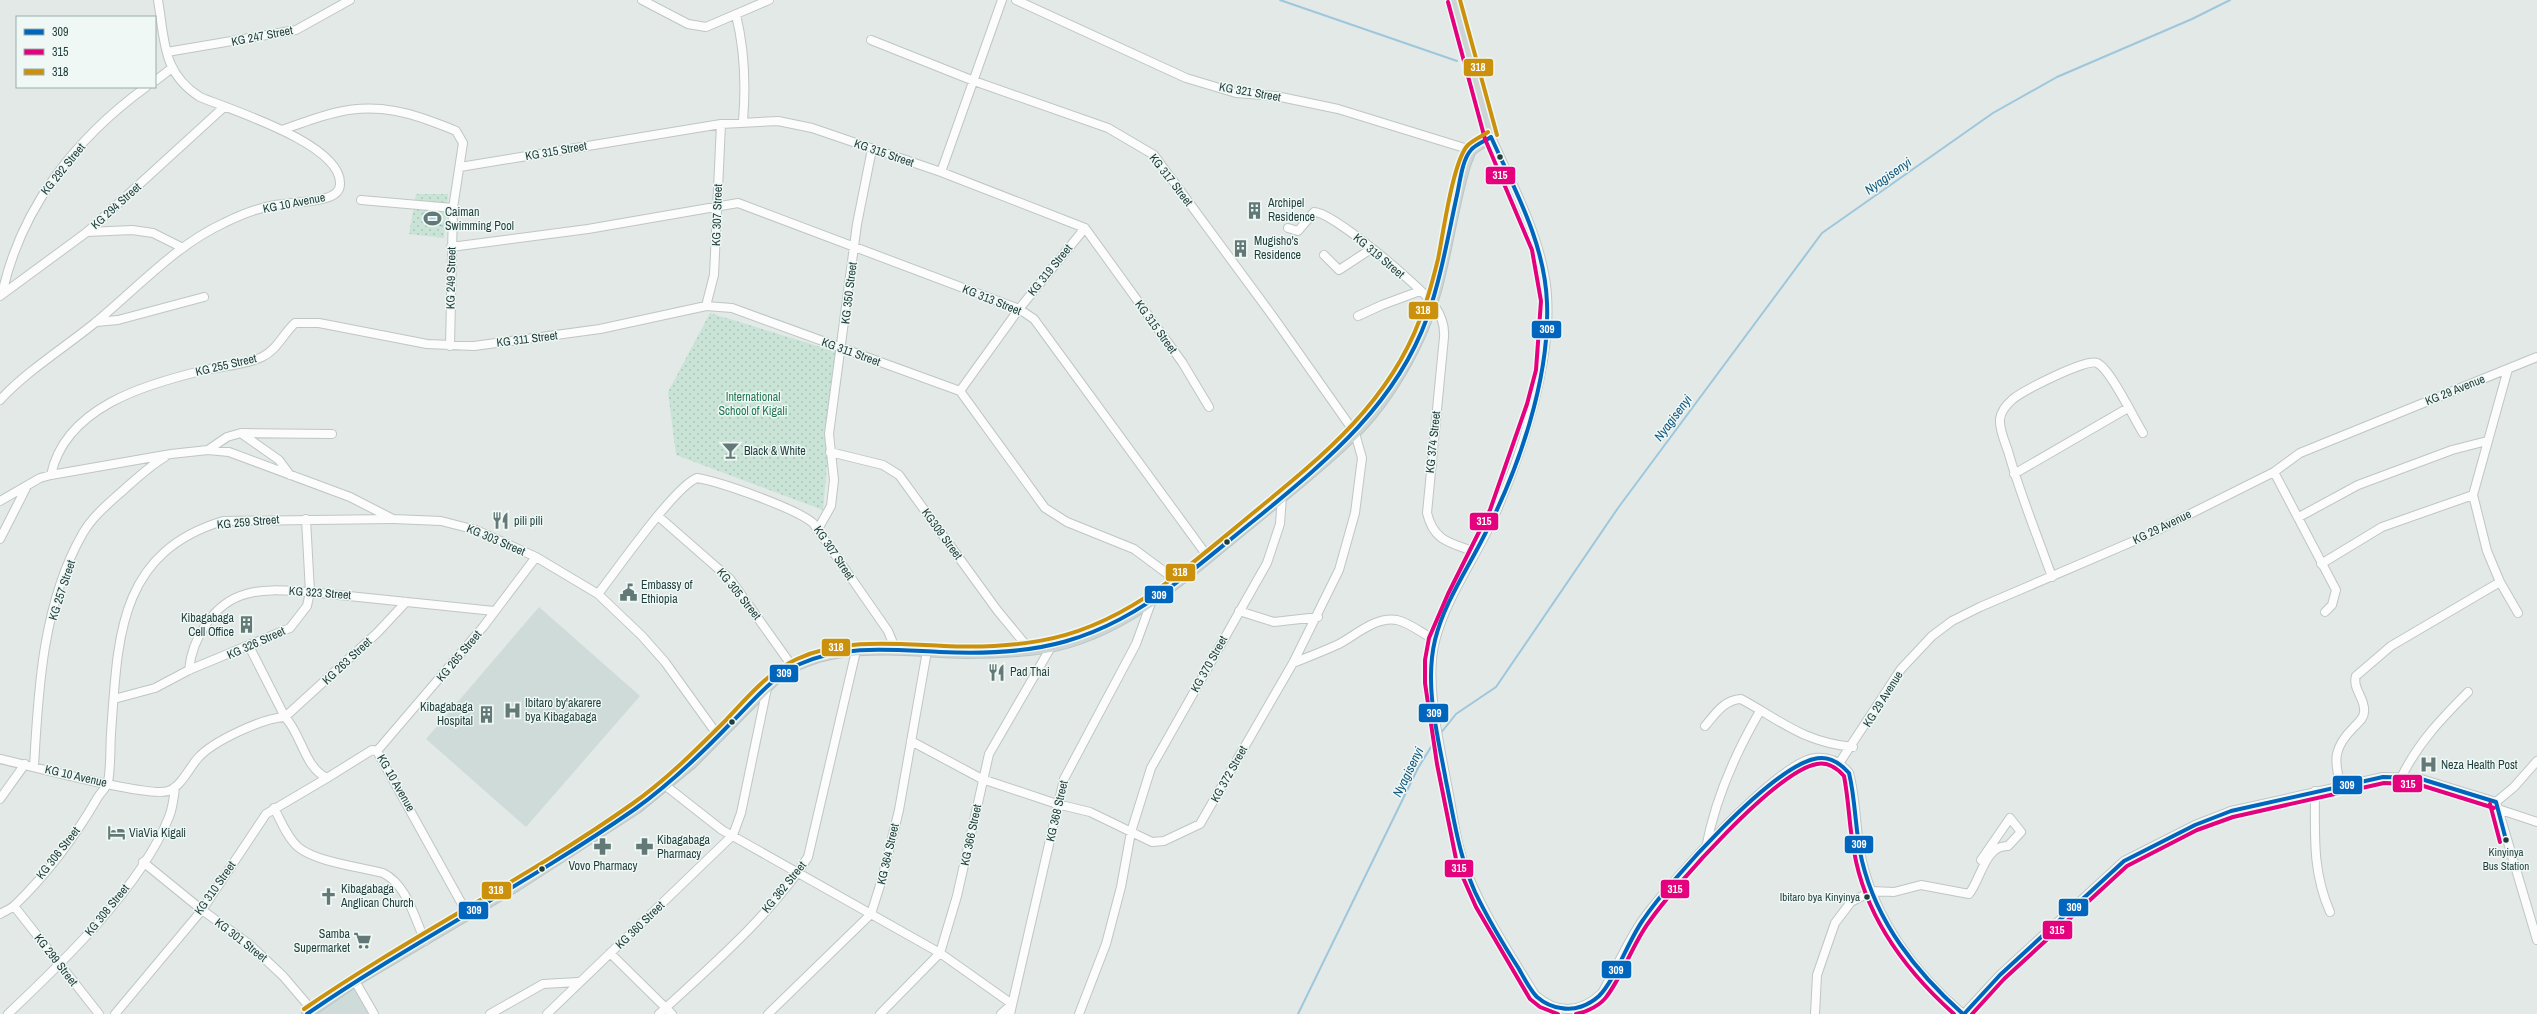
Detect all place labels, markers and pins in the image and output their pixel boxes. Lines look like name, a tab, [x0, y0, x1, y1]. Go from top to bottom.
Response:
unlabelled marker	[1495, 152, 1505, 162]
place label: Archipel Residence	[1267, 195, 1315, 225]
building icon: Archipel Residence	[1245, 200, 1265, 220]
place label: Caiman Swimming Pool	[445, 204, 514, 234]
sports icon: Caiman Swimming Pool	[422, 209, 442, 229]
place label: Mugisho's Residence	[1254, 233, 1301, 263]
building icon: Mugisho's Residence	[1231, 238, 1251, 258]
bar icon: Black & White	[721, 441, 741, 461]
place label: Black & White	[744, 443, 806, 459]
restaurant icon: pili pili	[491, 511, 511, 531]
place label: pili pili	[514, 513, 543, 529]
unlabelled marker	[1222, 537, 1232, 547]
place label: Embassy of Ethiopia	[641, 577, 693, 607]
public building icon: Embassy of Ethiopia	[618, 582, 638, 602]
place label: Kibagabaga Cell Office	[181, 610, 235, 640]
building icon: Kibagabaga Cell Office	[237, 615, 257, 635]
restaurant icon: Pad Thai	[987, 662, 1007, 682]
place label: Pad Thai	[1010, 664, 1050, 680]
place label: Ibitaro by'akarere bya Kibagabaga	[525, 695, 601, 725]
place label: Kibagabaga Hospital	[420, 699, 474, 729]
hospital icon: Ibitaro by'akarere bya Kibagabaga	[502, 700, 522, 720]
building icon: Kibagabaga Hospital	[476, 704, 496, 724]
unlabelled marker	[727, 717, 737, 727]
hospital icon: Neza Health Post	[2418, 755, 2438, 775]
place label: Neza Health Post	[2441, 757, 2518, 773]
hotel icon: ViaVia Kigali	[106, 823, 126, 843]
place label: ViaVia Kigali	[129, 825, 186, 841]
place label: Kibagabaga Pharmacy	[657, 832, 711, 862]
marker: Kinyinya Bus Station	[2501, 835, 2511, 845]
pharmacy icon: Vovo Pharmacy	[593, 837, 613, 857]
pharmacy icon: Kibagabaga Pharmacy	[634, 837, 654, 857]
place label: Kinyinya Bus Station	[2483, 845, 2529, 873]
place label: Vovo Pharmacy	[569, 858, 638, 874]
unlabelled marker	[537, 864, 547, 874]
place label: Kibagabaga Anglican Church	[340, 881, 414, 911]
church icon: Kibagabaga Anglican Church	[318, 886, 338, 906]
place label: Ibitaro bya Kinyinya	[1780, 890, 1860, 904]
marker: Ibitaro bya Kinyinya	[1862, 892, 1872, 902]
place label: Samba Supermarket	[294, 926, 351, 956]
supermarket icon: Samba Supermarket	[353, 931, 373, 951]

